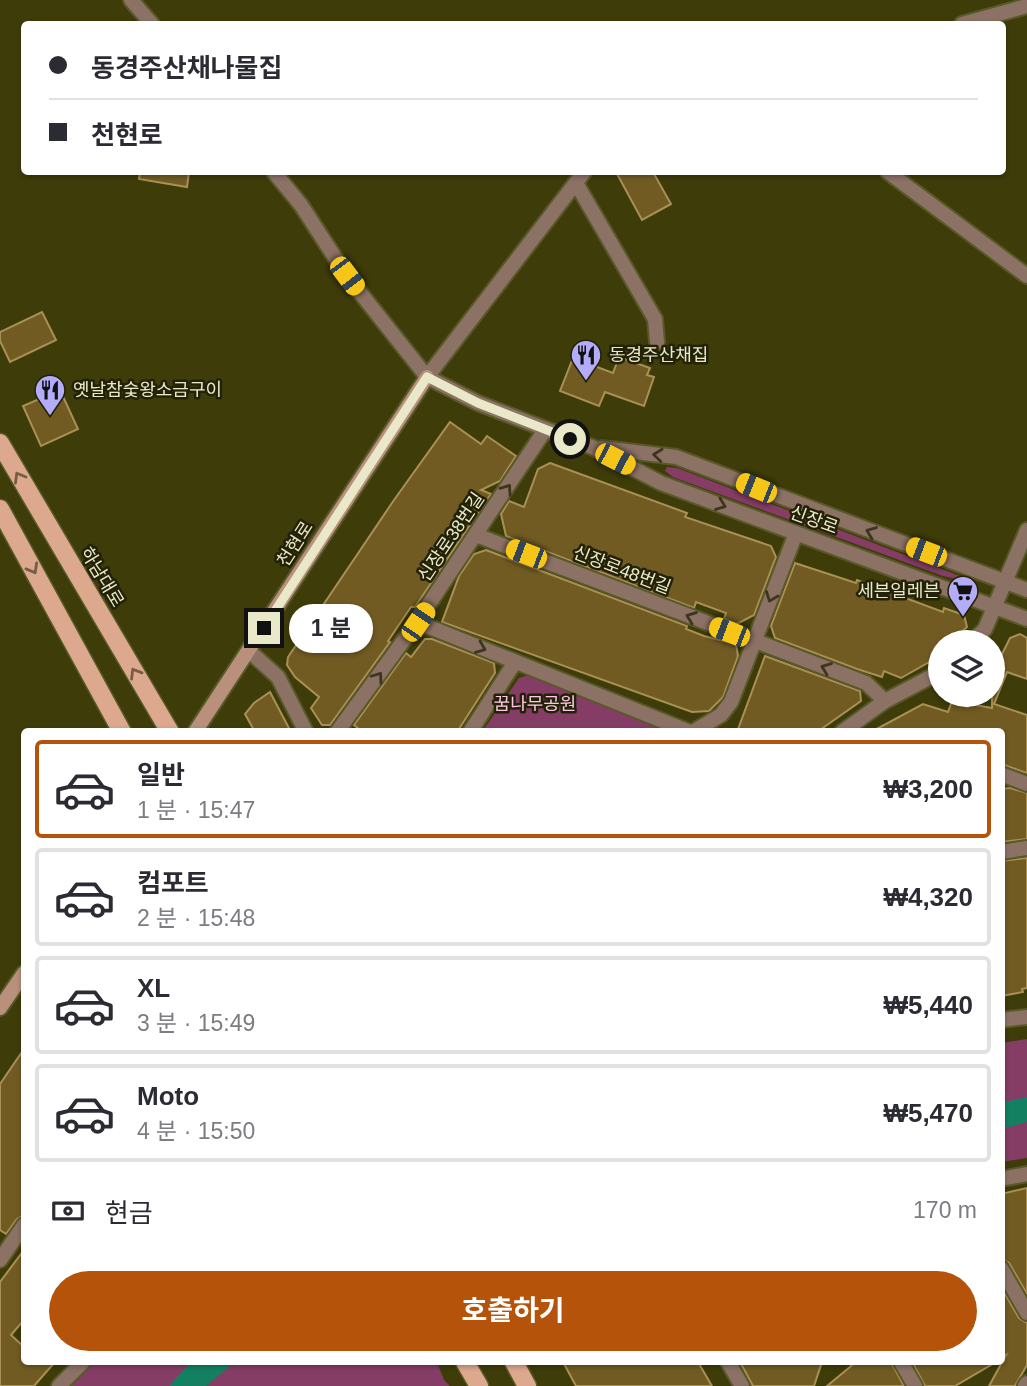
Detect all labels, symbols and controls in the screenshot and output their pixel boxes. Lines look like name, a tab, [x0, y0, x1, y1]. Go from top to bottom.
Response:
text: 동경주산채나물집	[91, 53, 282, 83]
text: 천현로	[91, 120, 163, 150]
car	[326, 253, 369, 299]
restaurant icon: 동경주산채집	[569, 338, 603, 382]
place label: 동경주산채집	[609, 345, 708, 365]
restaurant icon: 옛날참숯왕소금구이	[33, 373, 67, 417]
place label: 옛날참숯왕소금구이	[73, 380, 222, 400]
route start	[554, 423, 586, 455]
car	[592, 440, 639, 478]
one-way arrow	[652, 447, 664, 462]
car	[733, 470, 780, 506]
one-way arrow	[14, 471, 27, 484]
one-way arrow	[499, 484, 511, 497]
street label: 신장로38번길	[414, 489, 488, 585]
one-way arrow	[715, 497, 727, 511]
street label: 신장로	[787, 502, 841, 538]
street label: 천현로	[273, 518, 317, 570]
one-way arrow	[866, 526, 878, 540]
car	[903, 535, 950, 569]
car	[503, 537, 550, 571]
street label: 신장로48번길	[570, 542, 674, 598]
street label: 하남대로	[76, 543, 128, 611]
one-way arrow	[25, 562, 38, 574]
supermarket icon: 세븐일레븐	[946, 574, 980, 618]
place label: 세븐일레븐	[857, 581, 940, 601]
one-way arrow	[766, 591, 780, 603]
car	[398, 599, 439, 645]
callout: 1 분	[288, 604, 372, 652]
one-way arrow	[685, 611, 697, 625]
route end	[248, 612, 280, 644]
text: 1 분	[311, 615, 351, 641]
car	[706, 615, 753, 649]
map controls	[928, 630, 1005, 707]
button: layers	[928, 630, 1005, 707]
one-way arrow	[473, 640, 486, 654]
one-way arrow	[821, 663, 833, 677]
one-way arrow	[130, 667, 143, 680]
one-way arrow	[369, 672, 382, 684]
park label: 꿈나무공원	[494, 694, 576, 714]
icon: car	[53, 758, 116, 821]
text: 일반	[137, 760, 185, 790]
text: ₩3,200	[883, 774, 973, 804]
text: 1 분 · 15:47	[137, 797, 255, 823]
icon: car	[53, 866, 116, 929]
text: 컴포트	[137, 868, 209, 898]
text: ₩4,320	[883, 882, 973, 912]
text: 2 분 · 15:48	[137, 905, 255, 931]
text: XL	[137, 973, 170, 1003]
icon: car	[53, 974, 116, 1037]
text: ₩5,440	[883, 990, 973, 1020]
text: 3 분 · 15:49	[137, 1010, 255, 1036]
text: Moto	[137, 1081, 199, 1111]
icon: car	[53, 1082, 116, 1145]
text: ₩5,470	[883, 1098, 973, 1128]
text: 4 분 · 15:50	[137, 1118, 255, 1144]
icon: cash	[49, 1192, 87, 1230]
text: 170 m	[913, 1197, 977, 1223]
text: 현금	[105, 1198, 153, 1228]
button: 호출하기	[49, 1271, 977, 1351]

